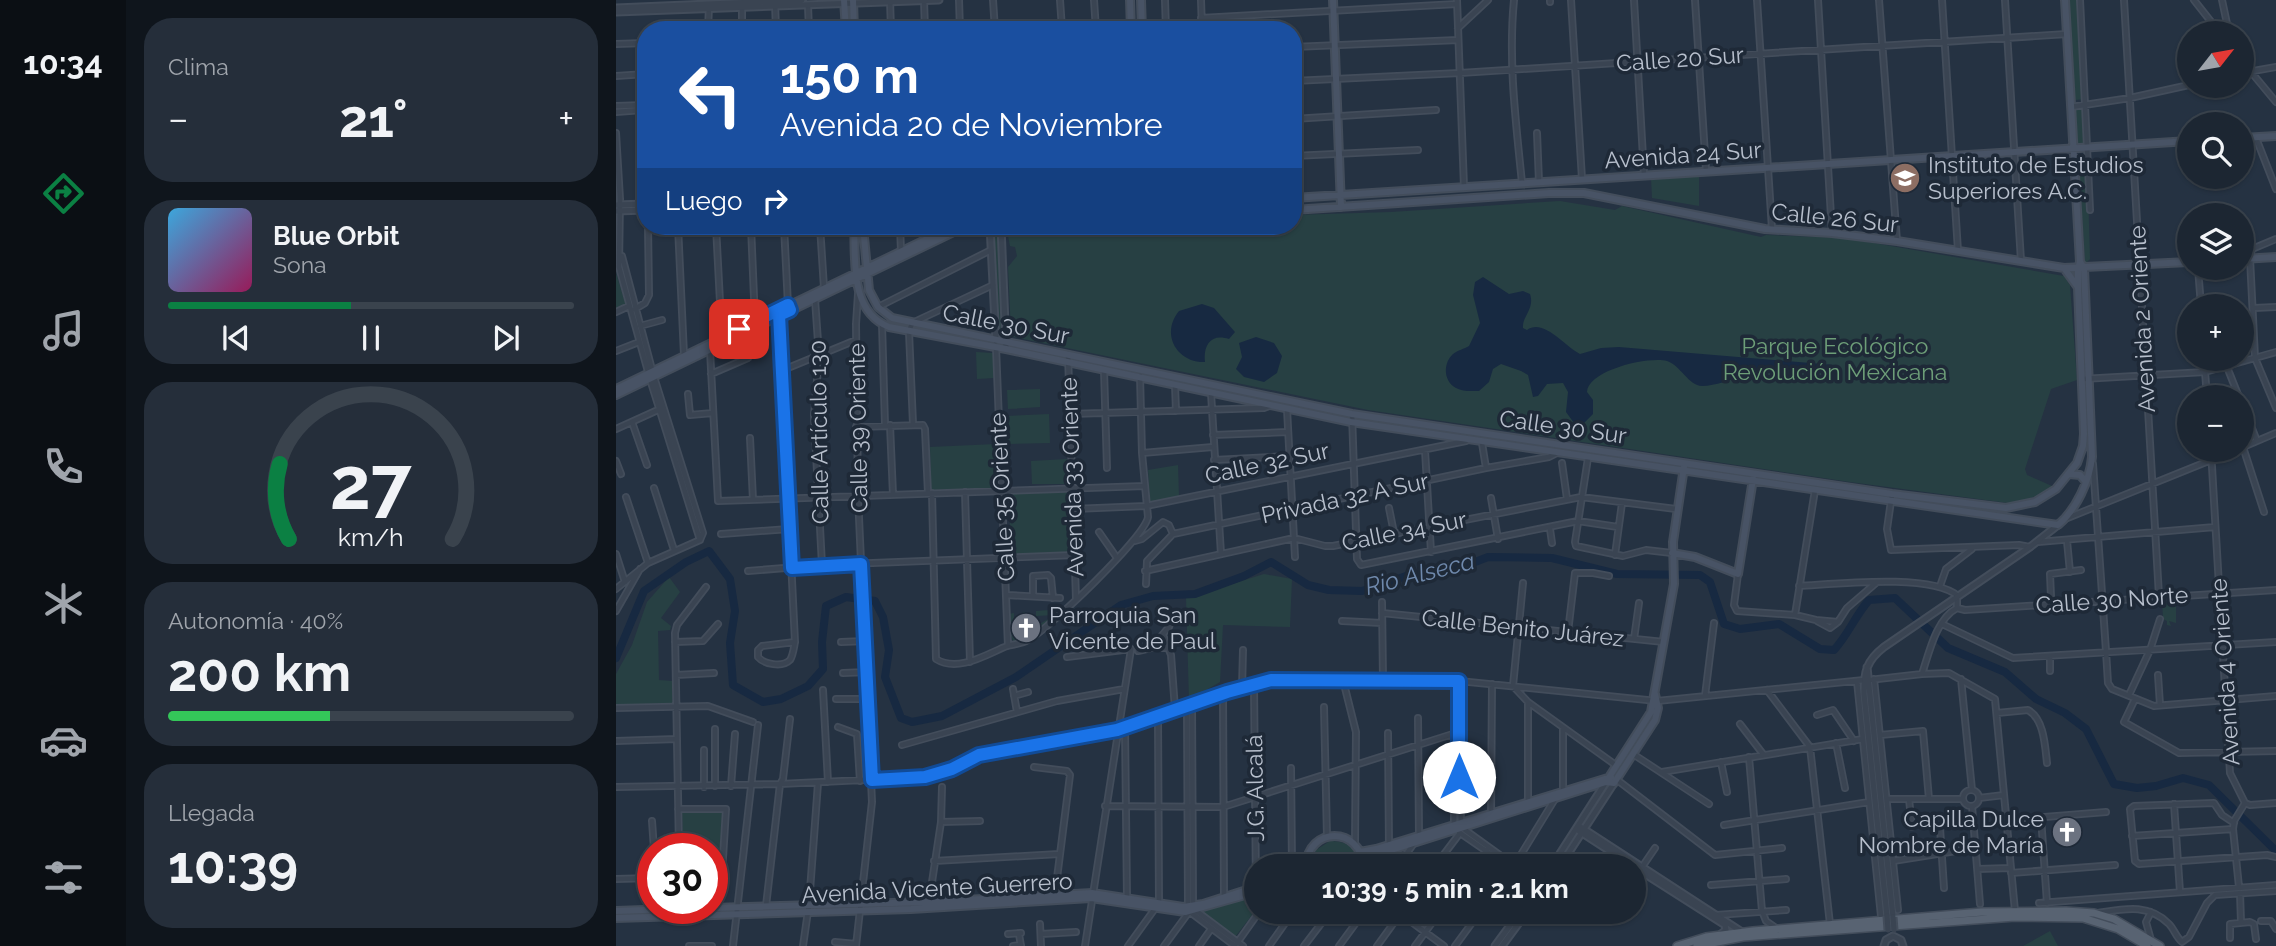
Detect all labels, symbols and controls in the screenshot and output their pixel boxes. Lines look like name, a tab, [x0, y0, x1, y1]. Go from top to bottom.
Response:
north arrow	[2177, 21, 2254, 98]
map controls	[2177, 21, 2254, 462]
street label: Calle 20 Sur	[1615, 41, 1745, 76]
text: 10:34	[23, 44, 103, 81]
text: 150 m	[780, 47, 919, 104]
icon: left	[665, 49, 756, 140]
text: Clima	[168, 53, 229, 80]
text: 21°	[339, 88, 408, 149]
text: −	[168, 96, 188, 141]
text: +	[558, 96, 574, 141]
text: Avenida 20 de Noviembre	[780, 106, 1163, 143]
button: search	[2177, 112, 2254, 189]
street label: Avenida 24 Sur	[1604, 136, 1762, 173]
place label: Instituto de Estudios Superiores A.C.	[1928, 151, 2144, 204]
school or university icon: Instituto de Estudios Superiores A.C.	[1888, 161, 1922, 195]
icon: directions	[39, 169, 88, 218]
icon: right	[756, 182, 794, 220]
text: Luego	[665, 186, 742, 216]
street label: Calle 26 Sur	[1770, 197, 1900, 238]
button: layers	[2177, 203, 2254, 280]
text: Blue Orbit	[273, 221, 400, 251]
street label: Avenida 2 Oriente	[2123, 225, 2160, 413]
text: Sona	[273, 251, 327, 278]
button: +	[2177, 294, 2254, 371]
street label: Calle 30 Sur	[941, 298, 1072, 349]
pin	[709, 299, 769, 359]
icon: music	[39, 306, 88, 355]
icon: arrive	[720, 310, 758, 348]
icon: previous	[217, 319, 255, 357]
icon: pause	[352, 319, 390, 357]
icon: next	[487, 319, 525, 357]
park label: Parque Ecológico Revolución Mexicana	[1723, 332, 1947, 385]
street label: Calle Artículo 130	[803, 340, 834, 524]
street label: Calle 39 Oriente	[843, 343, 872, 513]
street label: Avenida 33 Oriente	[1055, 377, 1088, 577]
button: −	[2177, 385, 2254, 462]
street label: Calle 30 Sur	[1498, 404, 1628, 449]
street label: Calle 35 Oriente	[984, 412, 1019, 582]
street label: Calle 32 Sur	[1202, 436, 1331, 489]
text: 27	[330, 441, 412, 526]
icon: phone	[39, 442, 88, 491]
street label: Privada 32 A Sur	[1259, 467, 1431, 528]
street label: Calle 34 Sur	[1339, 505, 1469, 556]
text: km/h	[338, 522, 404, 552]
water label: Rio Alseca	[1362, 546, 1478, 601]
street label: Avenida 4 Oriente	[2204, 577, 2245, 767]
icon: climate	[39, 579, 88, 628]
street label: Calle 30 Norte	[2035, 581, 2189, 618]
place label: Parroquia San Vicente de Paul	[1049, 601, 1217, 654]
street label: Calle Benito Juárez	[1421, 603, 1626, 652]
text: Autonomía · 40%	[168, 607, 343, 634]
church icon: Parroquia San Vicente de Paul	[1009, 611, 1043, 645]
text: 200 km	[168, 642, 351, 703]
icon: car	[39, 716, 88, 765]
street label: J.G. Alcalá	[1240, 734, 1269, 842]
position arrow	[1422, 740, 1496, 814]
text: Llegada	[168, 799, 255, 826]
place label: Capilla Dulce Nombre de María	[1858, 805, 2044, 858]
church icon: Capilla Dulce Nombre de María	[2050, 815, 2084, 849]
speed limit sign: 30	[637, 833, 728, 924]
text: 10:39	[168, 834, 298, 895]
icon: filters	[39, 853, 88, 902]
street label: Avenida Vicente Guerrero	[801, 867, 1073, 908]
text: 10:39 · 5 min · 2.1 km	[1321, 874, 1569, 904]

